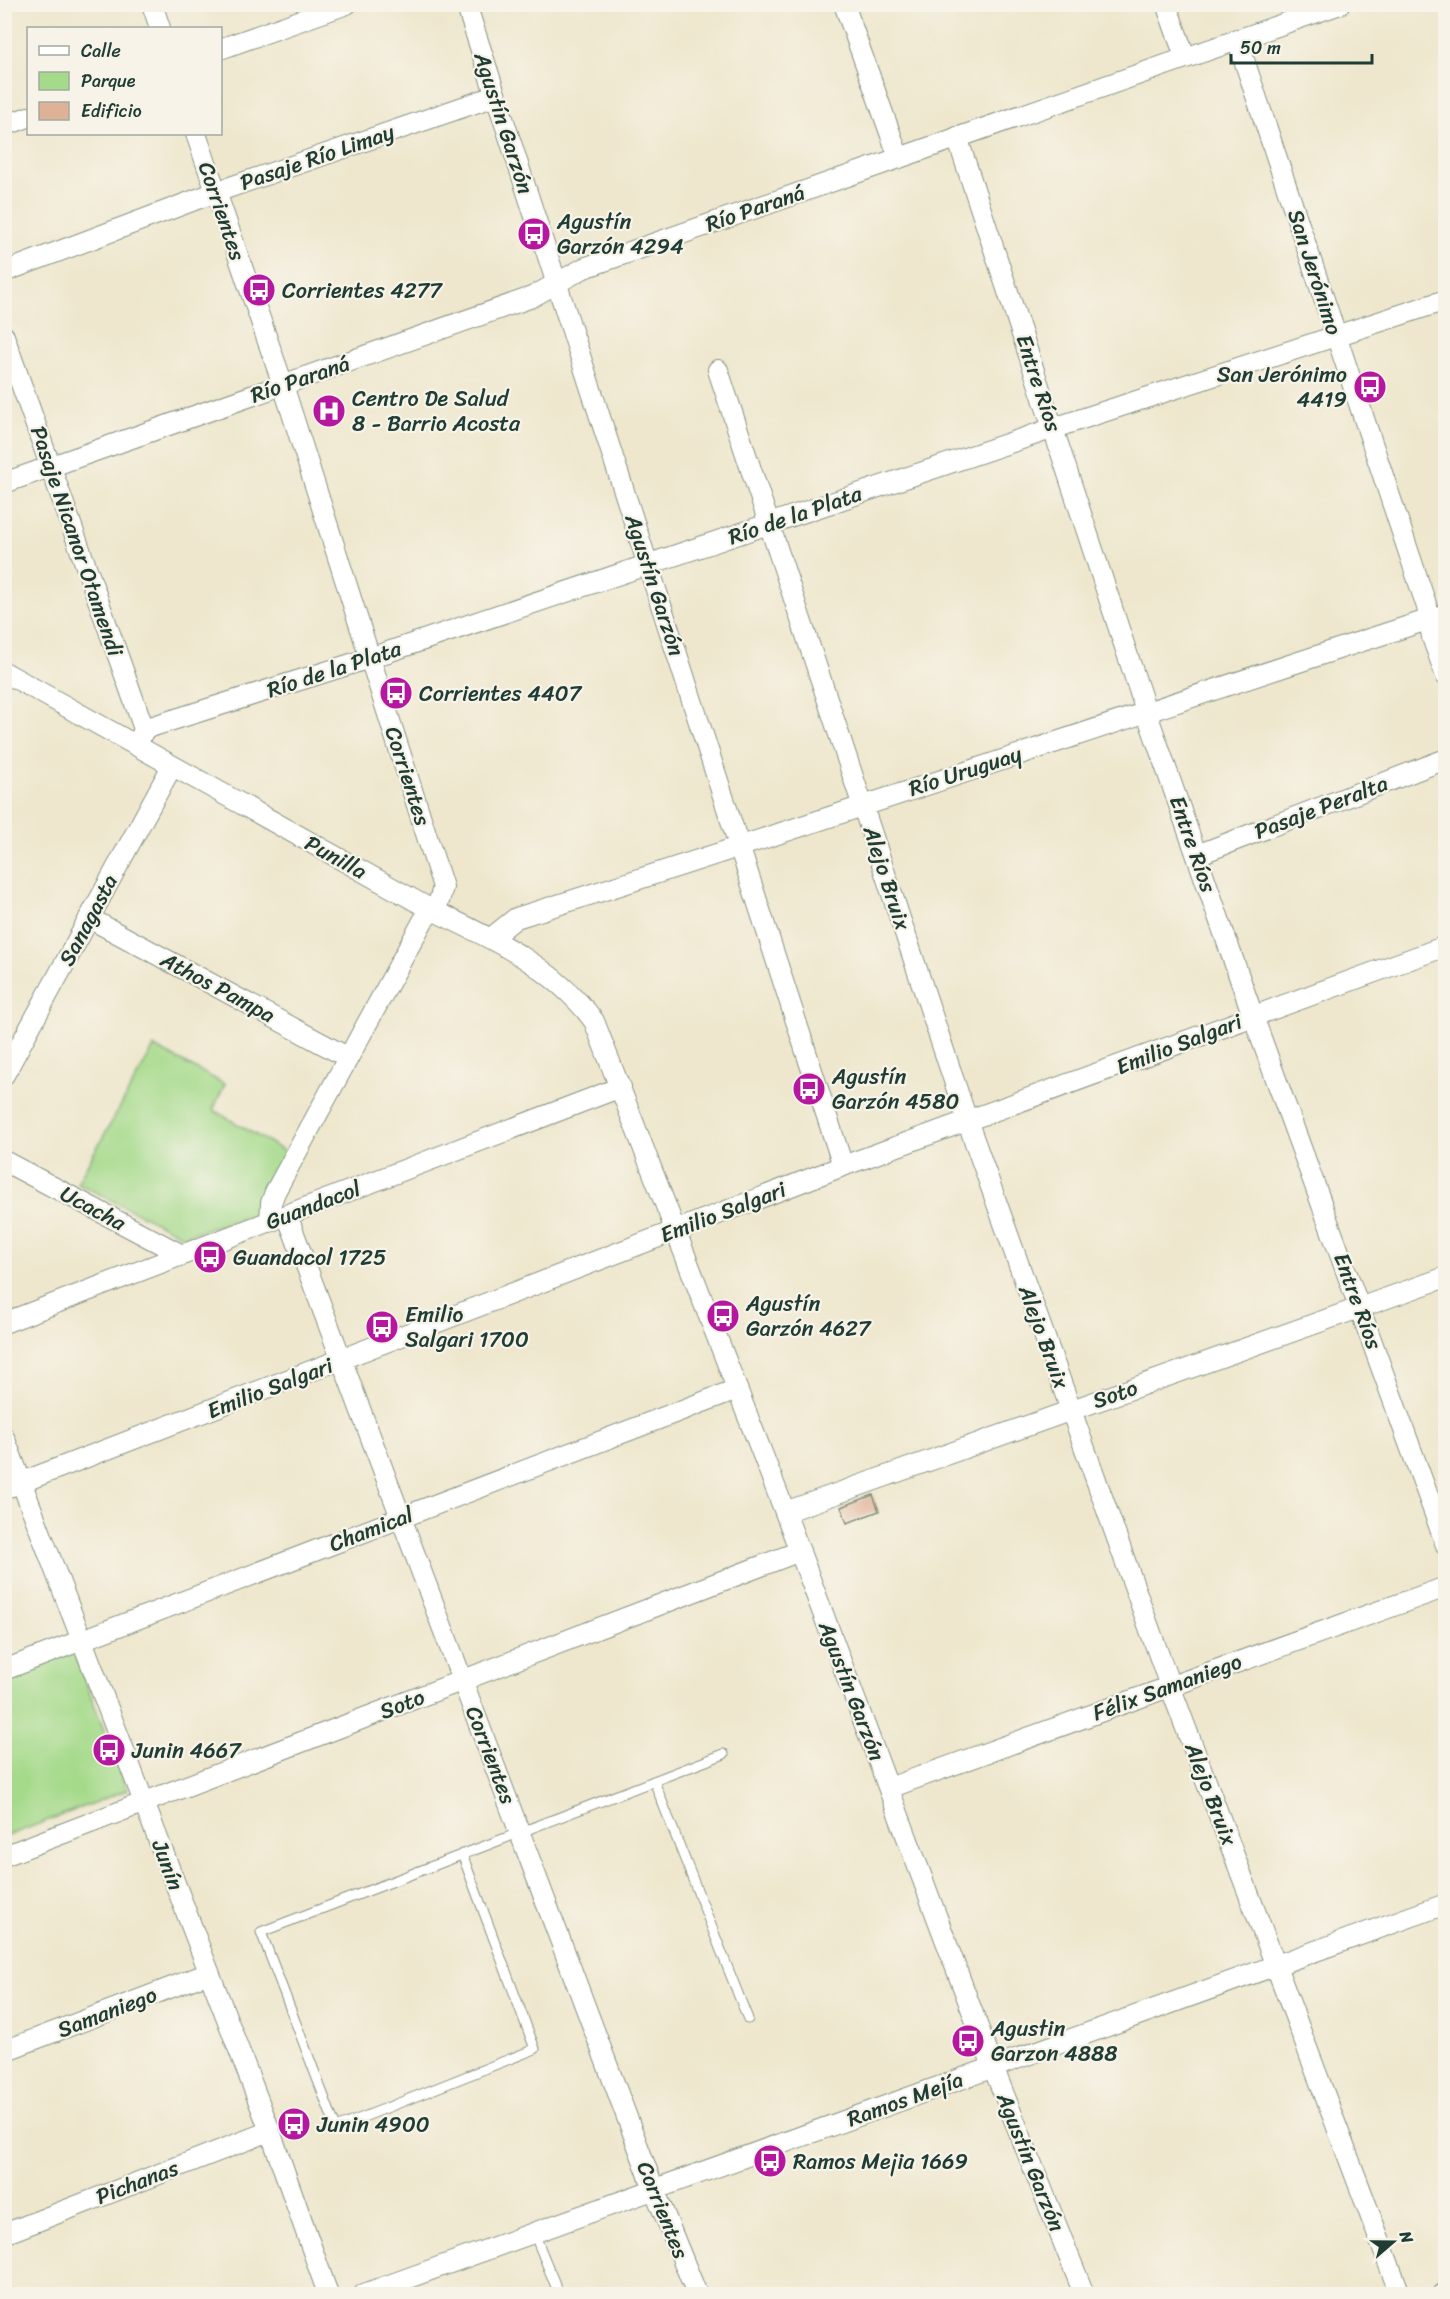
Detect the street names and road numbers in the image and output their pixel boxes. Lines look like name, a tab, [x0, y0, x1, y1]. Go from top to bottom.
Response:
street label: Agustín Garzón	[462, 46, 545, 199]
street label: Pasaje Río Limay	[235, 112, 400, 202]
street label: Corrientes	[187, 156, 257, 267]
street label: Río Paraná	[700, 173, 810, 243]
street label: San Jerónimo	[1276, 204, 1354, 340]
street label: Entre Ríos	[1005, 329, 1073, 438]
street label: Río Paraná	[245, 344, 355, 414]
street label: Pasaje Nicanor Otamendi	[19, 420, 135, 663]
street label: Río de la Plata	[723, 474, 868, 556]
street label: Agustín Garzón	[613, 508, 696, 661]
street label: Río de la Plata	[262, 629, 407, 709]
street label: Corrientes	[374, 721, 443, 832]
street label: Río Uruguay	[903, 734, 1027, 808]
street label: Pasaje Peralta	[1248, 764, 1394, 850]
street label: Entre Ríos	[1158, 790, 1228, 899]
street label: Alejo Bruix	[851, 820, 922, 936]
street label: Punilla	[297, 824, 375, 890]
street label: Sanagasta	[47, 867, 129, 973]
street label: Athos Pampa	[153, 940, 283, 1034]
street label: Emilio Salgari	[1110, 1002, 1249, 1086]
street label: Guandacol	[260, 1169, 367, 1241]
street label: Emilio Salgari	[654, 1170, 793, 1254]
street label: Ucacha	[53, 1174, 134, 1242]
street label: Entre Ríos	[1322, 1247, 1394, 1356]
street label: Alejo Bruix	[1007, 1279, 1081, 1395]
street label: Emilio Salgari	[201, 1346, 340, 1430]
street label: Soto	[1087, 1368, 1143, 1420]
street label: Chamical	[323, 1495, 420, 1563]
street label: Agustín Garzón	[807, 1614, 897, 1767]
street label: Félix Samaniego	[1087, 1642, 1247, 1732]
street label: Soto	[374, 1678, 430, 1730]
street label: Corrientes	[454, 1700, 528, 1811]
street label: Alejo Bruix	[1173, 1736, 1249, 1852]
street label: Junín	[140, 1833, 196, 1896]
street label: Samaniego	[51, 1975, 163, 2049]
street label: Ramos Mejía	[841, 2060, 969, 2138]
street label: Agustín Garzón	[985, 2086, 1077, 2238]
street label: Pichanas	[90, 2148, 185, 2216]
street label: Corrientes	[626, 2155, 701, 2266]

